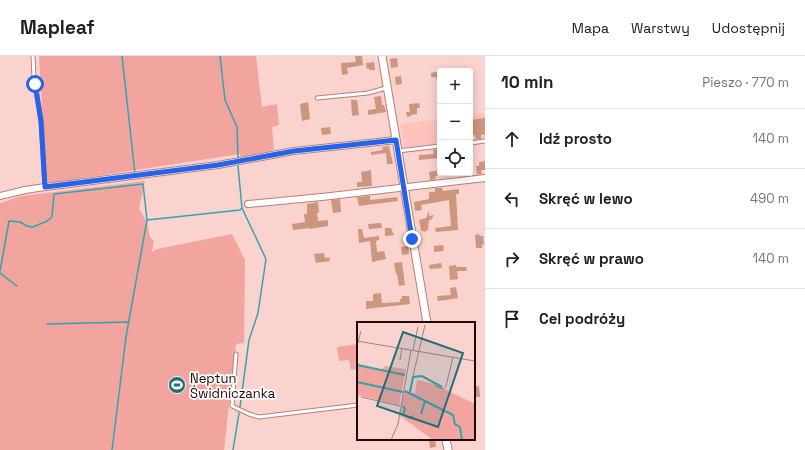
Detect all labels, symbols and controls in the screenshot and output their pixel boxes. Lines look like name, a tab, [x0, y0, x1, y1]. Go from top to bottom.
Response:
text: Mapleaf	[20, 15, 94, 40]
text: Mapa	[572, 19, 609, 37]
text: Warstwy	[631, 19, 690, 37]
text: Udostępnij	[712, 19, 785, 37]
map controls	[437, 68, 473, 176]
button: +	[437, 68, 473, 104]
text: 10 min	[501, 71, 554, 93]
text: Pieszo · 770 m	[702, 74, 789, 91]
route start	[26, 75, 44, 93]
button: −	[437, 104, 473, 140]
icon: ahead	[501, 128, 523, 150]
text: Idź prosto	[539, 129, 612, 148]
text: 140 m	[753, 130, 789, 147]
button: locate	[437, 140, 473, 176]
icon: left	[501, 188, 523, 210]
text: Skręć w lewo	[539, 189, 633, 208]
text: 490 m	[750, 190, 789, 207]
route end	[403, 230, 421, 248]
icon: right	[501, 248, 523, 270]
text: Skręć w prawo	[539, 249, 644, 268]
text: 140 m	[753, 250, 789, 267]
icon: arrive	[501, 308, 523, 330]
text: Cel podróży	[539, 309, 625, 328]
inset map	[357, 322, 475, 440]
place label: Neptun Świdniczanka	[190, 370, 276, 402]
sports icon: Neptun Świdniczanka	[167, 375, 187, 395]

